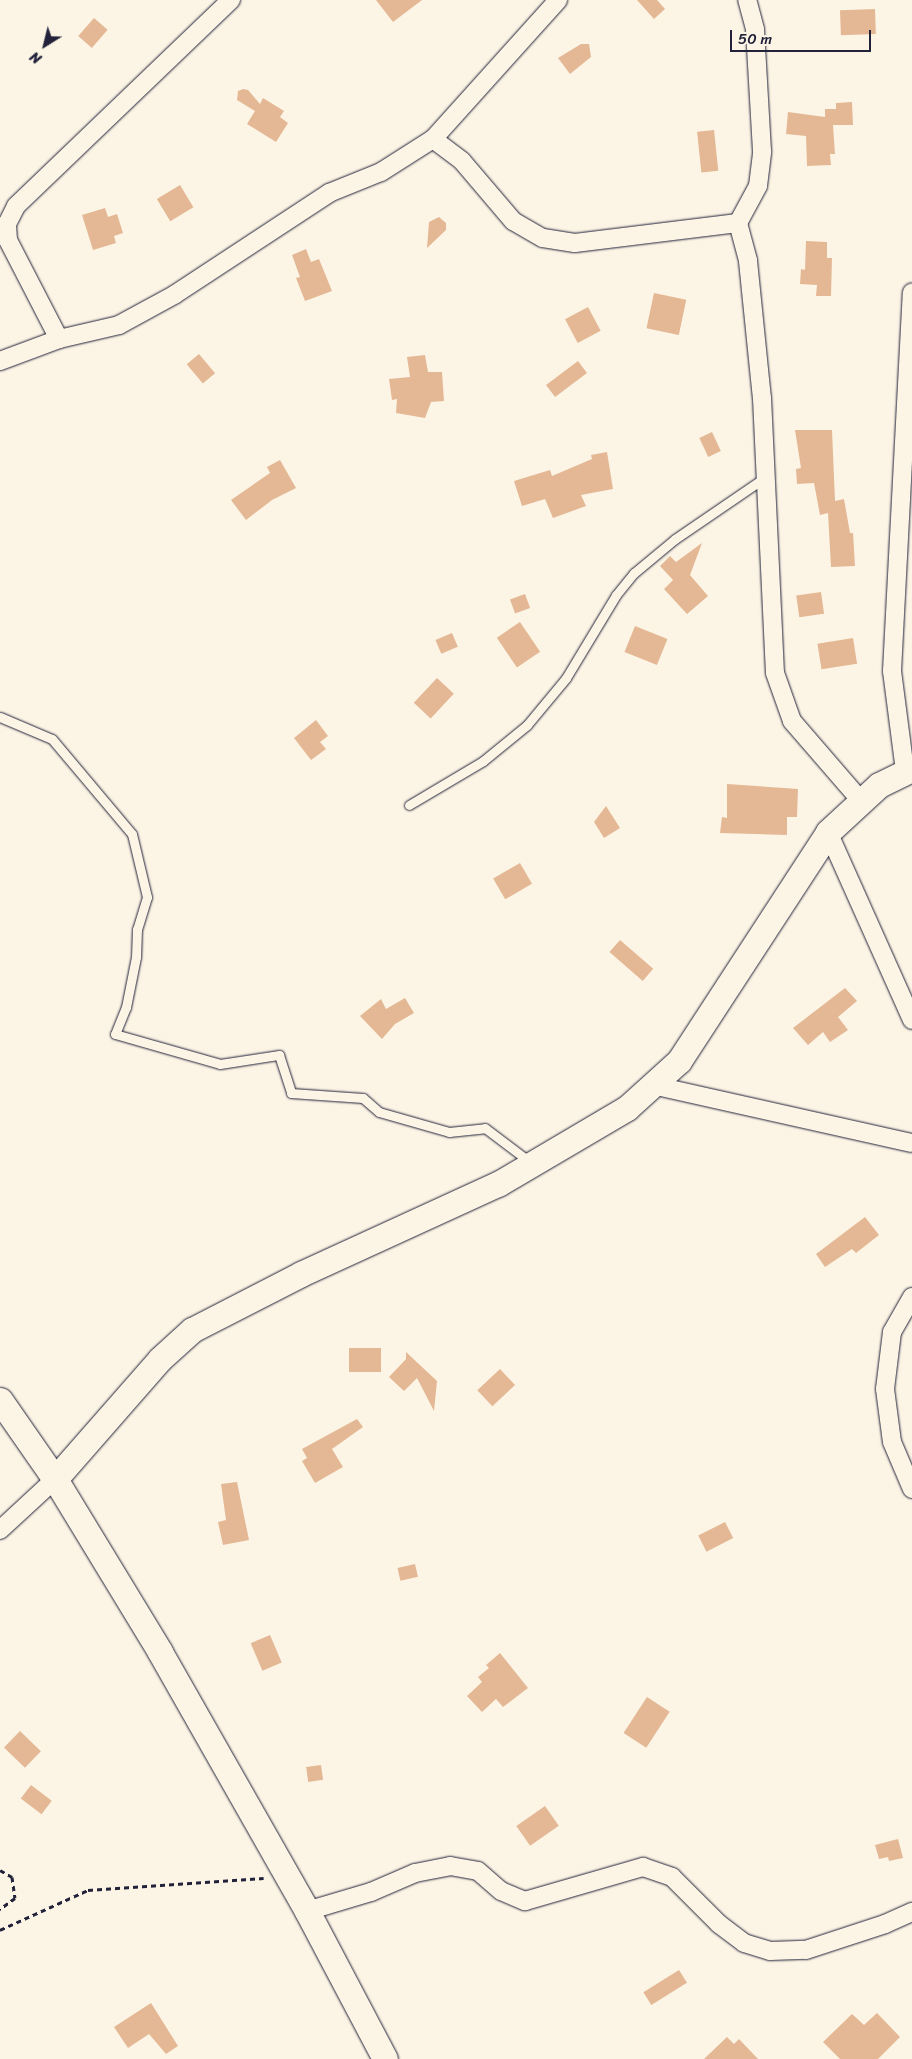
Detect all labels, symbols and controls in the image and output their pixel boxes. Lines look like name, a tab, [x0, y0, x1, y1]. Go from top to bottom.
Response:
north arrow	[20, 20, 70, 70]
scale bar	[732, 20, 873, 52]
text: 50 m	[738, 26, 772, 52]
text: N	[25, 45, 47, 71]

